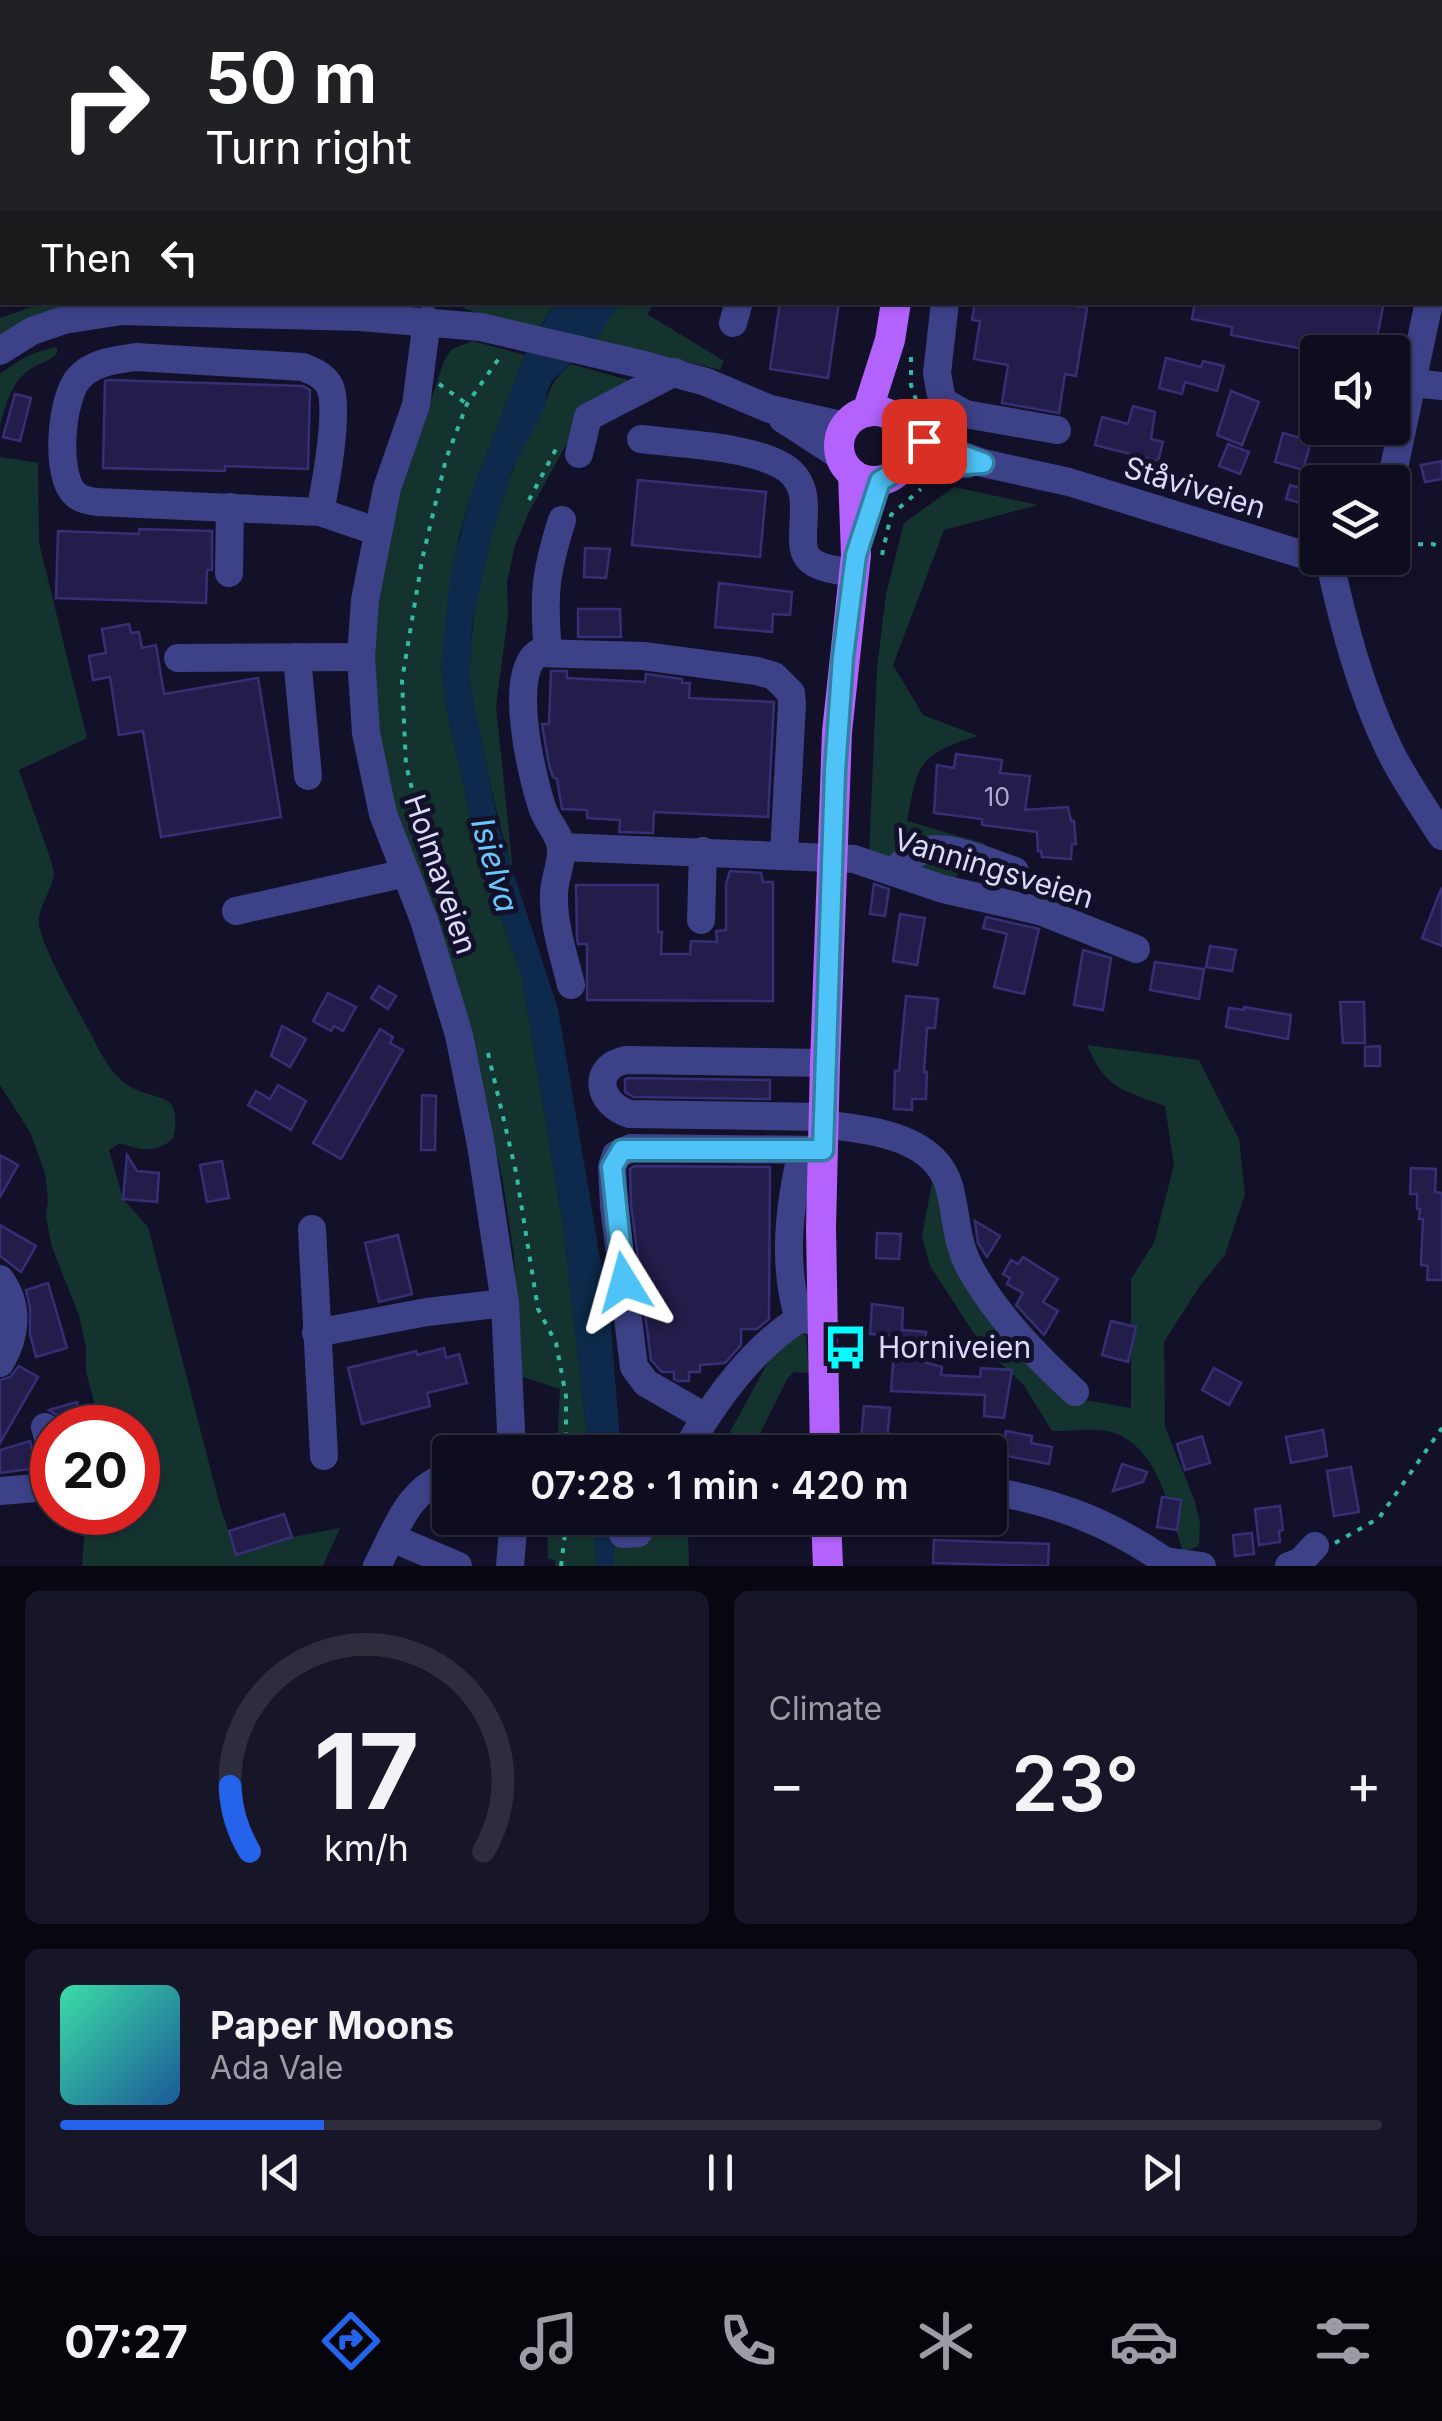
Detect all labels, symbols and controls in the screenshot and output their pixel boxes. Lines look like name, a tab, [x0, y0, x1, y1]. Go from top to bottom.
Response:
text: 50 m	[205, 35, 377, 120]
icon: right	[40, 40, 170, 170]
text: Turn right	[205, 120, 412, 175]
icon: left	[152, 230, 207, 285]
text: Then	[40, 235, 132, 281]
map controls	[1300, 335, 1410, 575]
button: sound	[1300, 335, 1410, 445]
pin	[882, 399, 967, 484]
icon: arrive	[897, 414, 952, 469]
street label: Ståviveien	[1120, 448, 1270, 526]
button: layers	[1300, 465, 1410, 575]
house number: 10	[984, 782, 1010, 812]
street label: Holmaveien	[397, 789, 485, 959]
water label: Isielva	[463, 813, 527, 917]
street label: Vanningsveien	[890, 821, 1098, 915]
position arrow	[572, 1230, 676, 1334]
bus stop icon: Horniveien	[821, 1323, 869, 1371]
place label: Horniveien	[878, 1329, 1031, 1365]
speed limit sign: 20	[30, 1405, 160, 1535]
text: 07:28 · 1 min · 420 m	[530, 1462, 909, 1508]
text: Climate	[769, 1689, 882, 1728]
text: 17	[314, 1708, 419, 1834]
text: 23°	[1011, 1738, 1139, 1829]
text: −	[769, 1751, 805, 1817]
text: +	[1346, 1751, 1382, 1817]
text: km/h	[324, 1826, 409, 1870]
text: Paper Moons	[210, 2002, 454, 2048]
text: Ada Vale	[210, 2048, 343, 2087]
icon: previous	[253, 2145, 308, 2200]
icon: pause	[693, 2145, 748, 2200]
icon: next	[1134, 2145, 1189, 2200]
icon: directions	[316, 2306, 386, 2376]
icon: music	[514, 2306, 584, 2376]
icon: phone	[713, 2306, 783, 2376]
icon: climate	[911, 2306, 981, 2376]
icon: car	[1109, 2306, 1179, 2376]
icon: filters	[1308, 2306, 1378, 2376]
text: 07:27	[64, 2314, 188, 2369]

